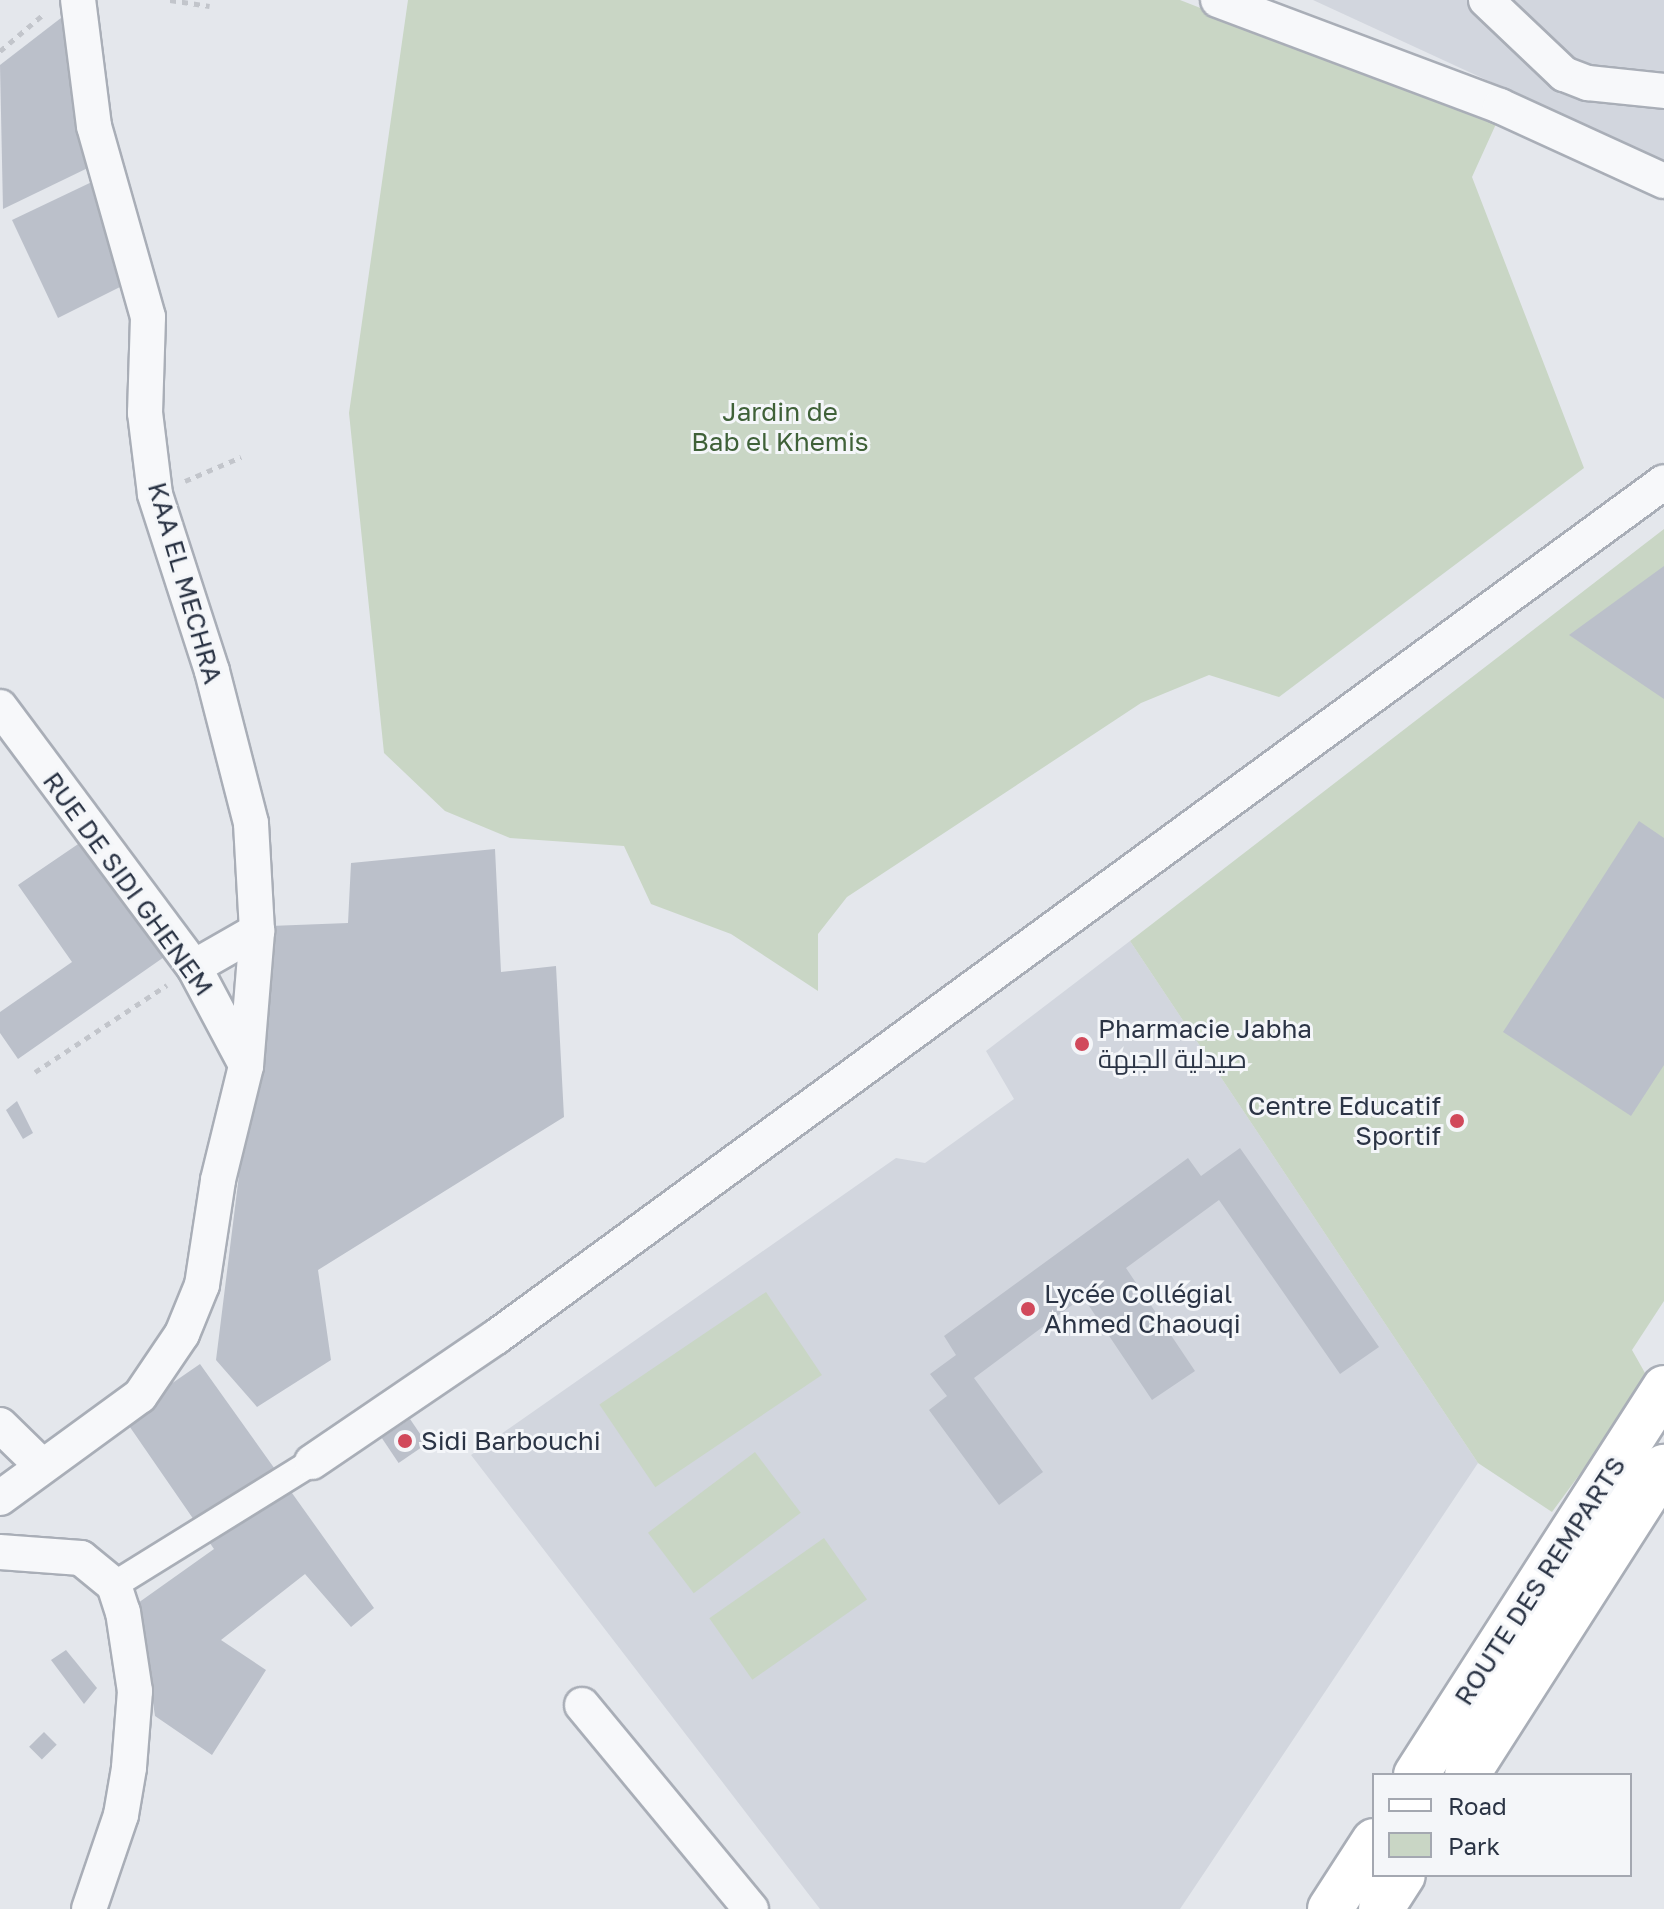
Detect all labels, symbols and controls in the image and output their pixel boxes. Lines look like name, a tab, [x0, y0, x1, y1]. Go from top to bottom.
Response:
park label: Jardin de Bab el Khemis	[691, 396, 869, 458]
street label: KAA EL MECHRA	[141, 479, 229, 687]
street label: RUE DE SIDI GHENEM	[36, 766, 220, 1002]
place label: Pharmacie Jabha صيدلية الجبهة	[1098, 1013, 1312, 1074]
marker: Pharmacie Jabha صيدلية الجبهة	[1073, 1035, 1091, 1053]
place label: Centre Educatif Sportif	[1248, 1090, 1441, 1152]
marker: Centre Educatif Sportif	[1448, 1112, 1466, 1130]
place label: Lycée Collégial Ahmed Chaouqi	[1044, 1278, 1241, 1340]
marker: Lycée Collégial Ahmed Chaouqi	[1019, 1300, 1037, 1318]
place label: Sidi Barbouchi	[421, 1425, 601, 1457]
marker: Sidi Barbouchi	[396, 1432, 414, 1450]
street label: ROUTE DES REMPARTS	[1448, 1451, 1632, 1711]
legend	[1372, 1773, 1632, 1877]
text: Road	[1448, 1791, 1507, 1820]
text: Park	[1448, 1831, 1500, 1860]

